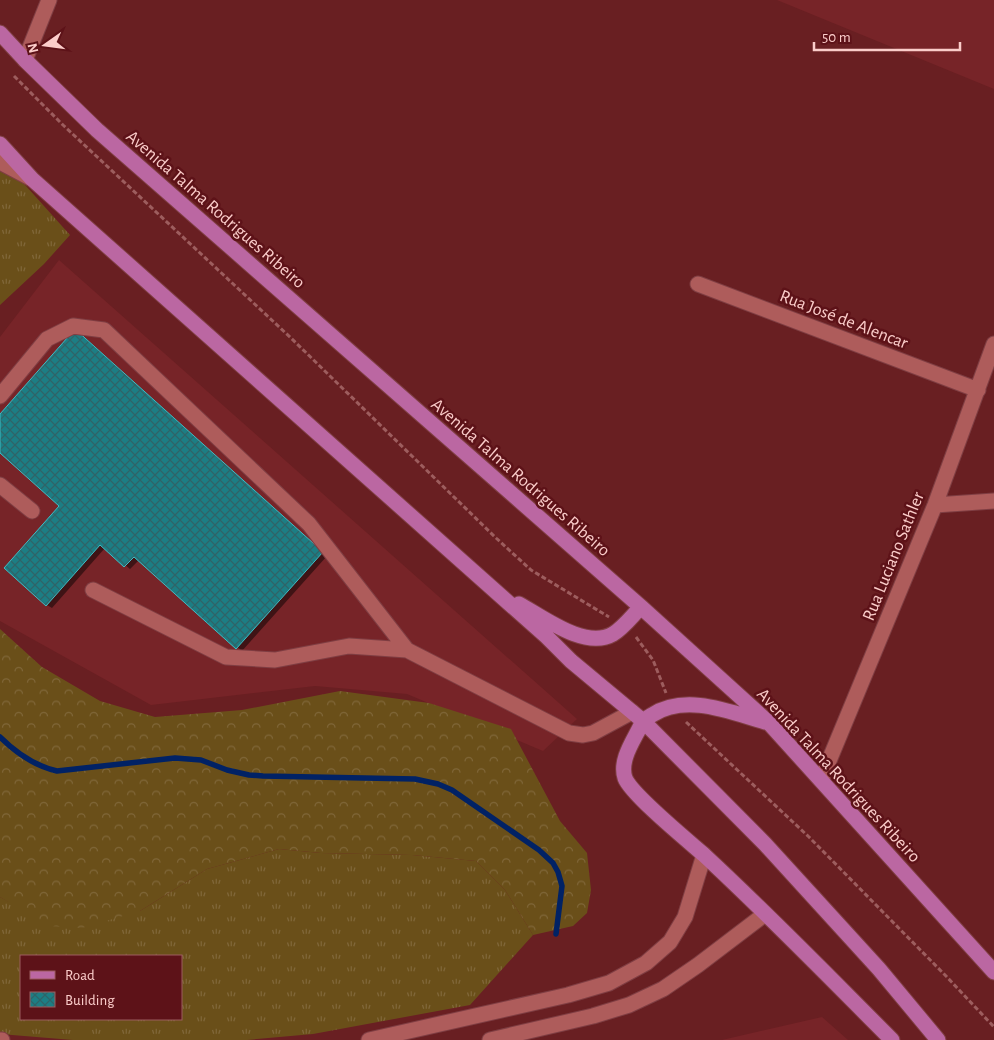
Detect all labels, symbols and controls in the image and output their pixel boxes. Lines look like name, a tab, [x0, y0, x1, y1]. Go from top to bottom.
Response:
north arrow	[20, 20, 70, 70]
scale bar	[814, 20, 960, 52]
text: 50 m	[822, 30, 851, 45]
text: N	[25, 41, 41, 54]
street label: Avenida Talma Rodrigues Ribeiro	[122, 127, 308, 292]
street label: Rua José de Alencar	[777, 287, 910, 353]
street label: Avenida Talma Rodrigues Ribeiro	[427, 395, 613, 560]
street label: Rua Luciano Sathler	[860, 489, 928, 623]
street label: Avenida Talma Rodrigues Ribeiro	[753, 685, 924, 866]
legend	[20, 955, 182, 1020]
text: Road	[65, 968, 95, 983]
text: Building	[65, 993, 115, 1008]

